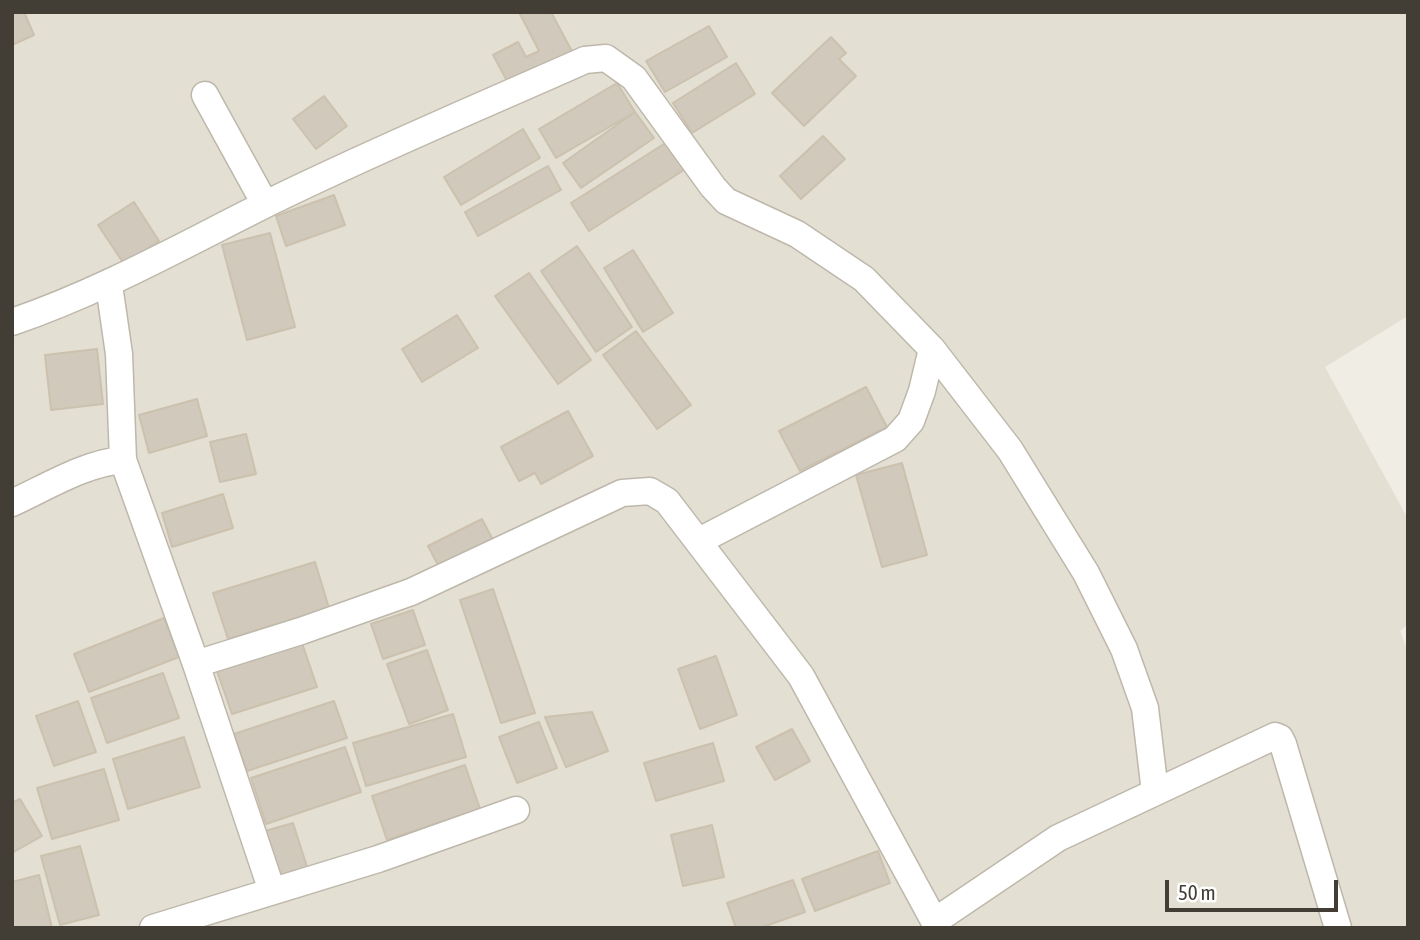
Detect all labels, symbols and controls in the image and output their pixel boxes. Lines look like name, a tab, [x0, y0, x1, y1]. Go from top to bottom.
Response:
scale bar	[1168, 866, 1341, 910]
text: 50 m	[1178, 880, 1216, 904]

